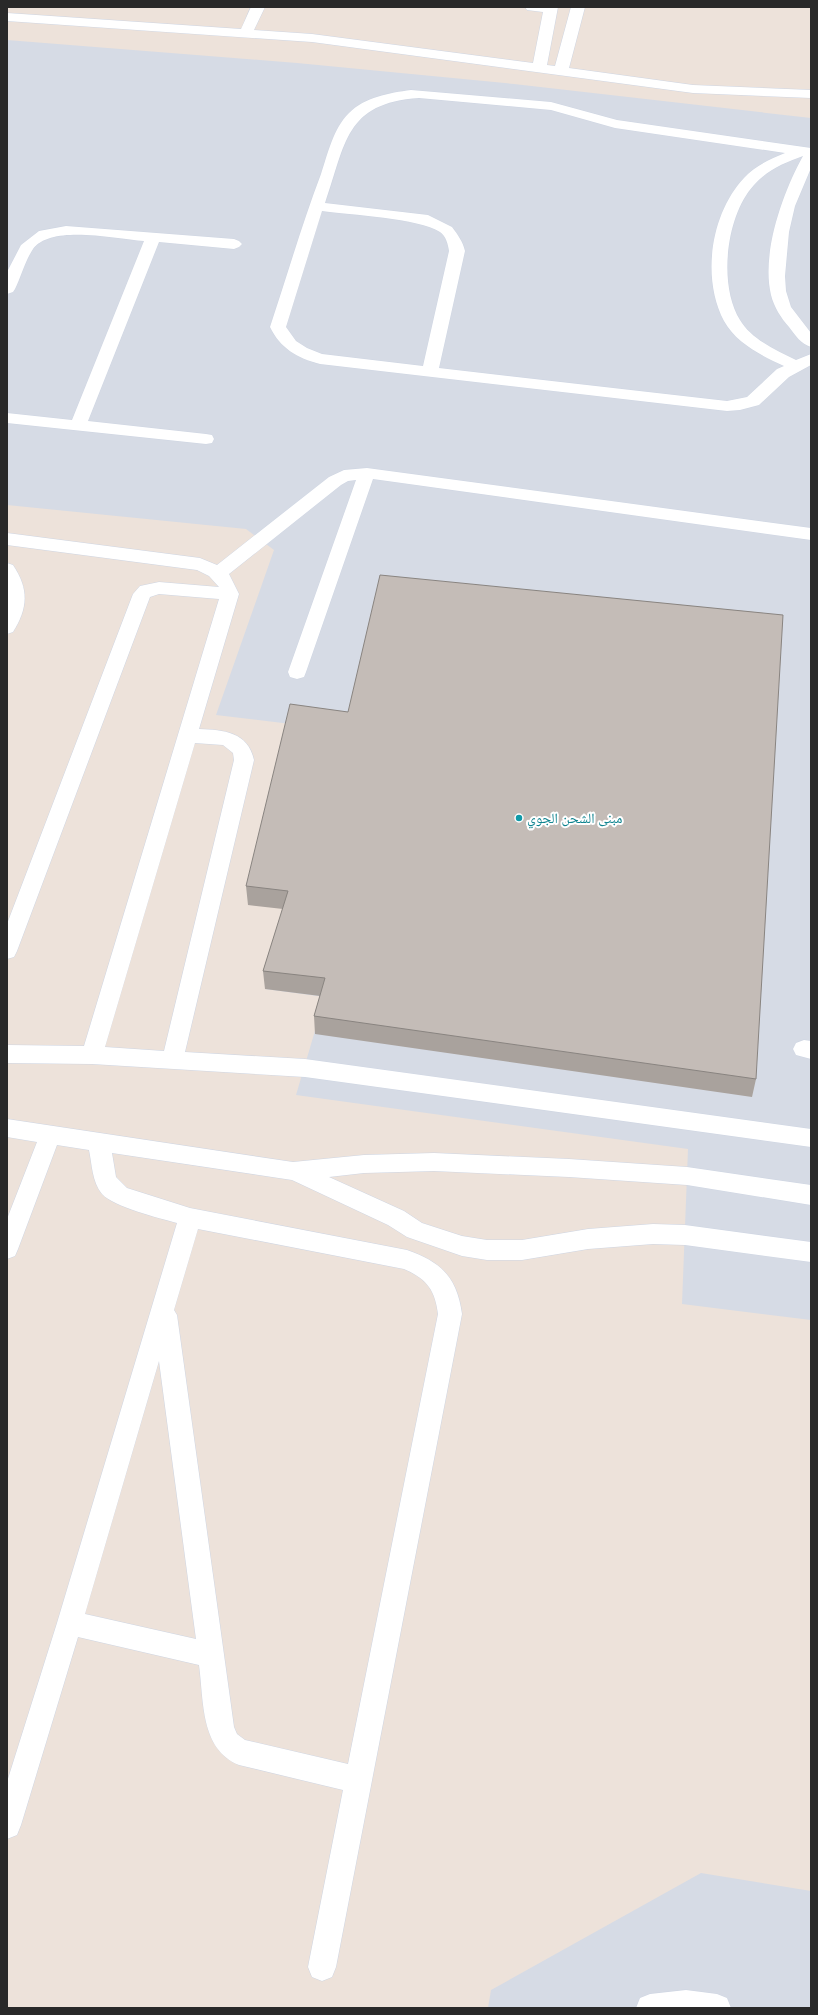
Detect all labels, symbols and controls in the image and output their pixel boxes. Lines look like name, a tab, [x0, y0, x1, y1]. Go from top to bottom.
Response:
place label: مبنى الشحن الجوي	[527, 810, 622, 829]
marker: مبنى الشحن الجوي	[514, 813, 524, 823]

